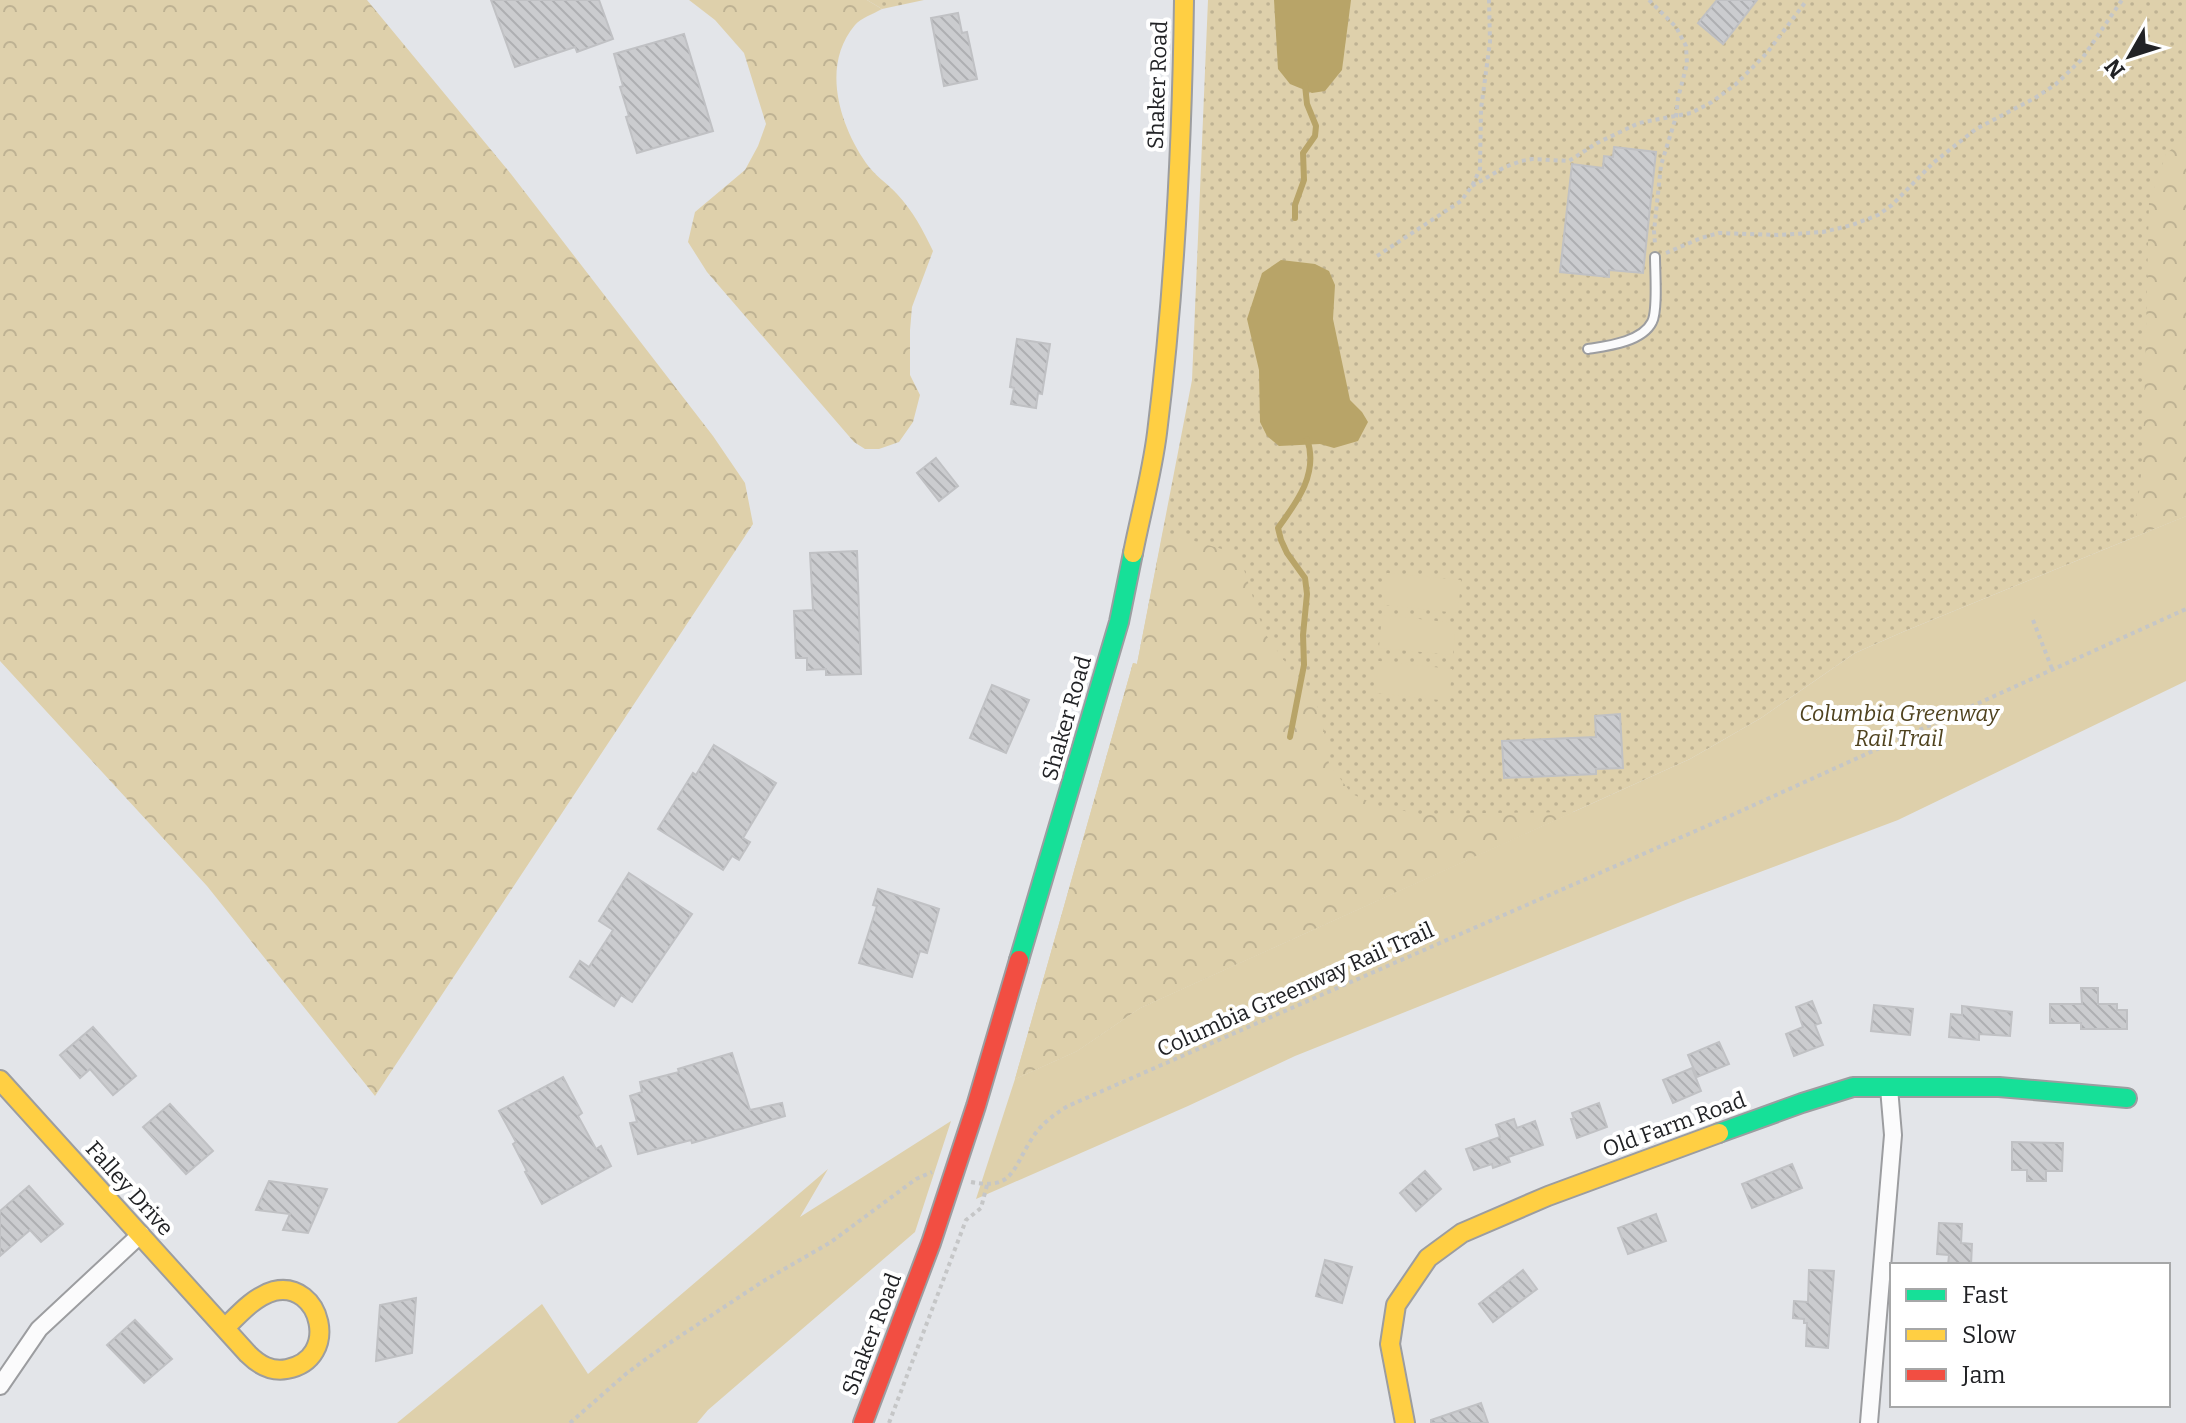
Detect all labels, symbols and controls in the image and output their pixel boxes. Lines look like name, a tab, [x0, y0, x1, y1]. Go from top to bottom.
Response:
north arrow	[2090, 16, 2170, 96]
street label: Shaker Road	[1142, 20, 1173, 150]
text: N	[2099, 53, 2131, 83]
street label: Shaker Road	[1036, 653, 1097, 784]
park label: Columbia Greenway Rail Trail	[1799, 700, 2001, 752]
street label: Columbia Greenway Rail Trail	[1153, 916, 1438, 1063]
street label: Old Farm Road	[1599, 1086, 1749, 1163]
street label: Falley Drive	[80, 1135, 179, 1241]
legend	[1890, 1263, 2170, 1407]
street label: Shaker Road	[836, 1269, 907, 1399]
text: Fast	[1962, 1281, 2008, 1309]
text: Slow	[1962, 1321, 2017, 1349]
text: Jam	[1961, 1361, 2006, 1389]

